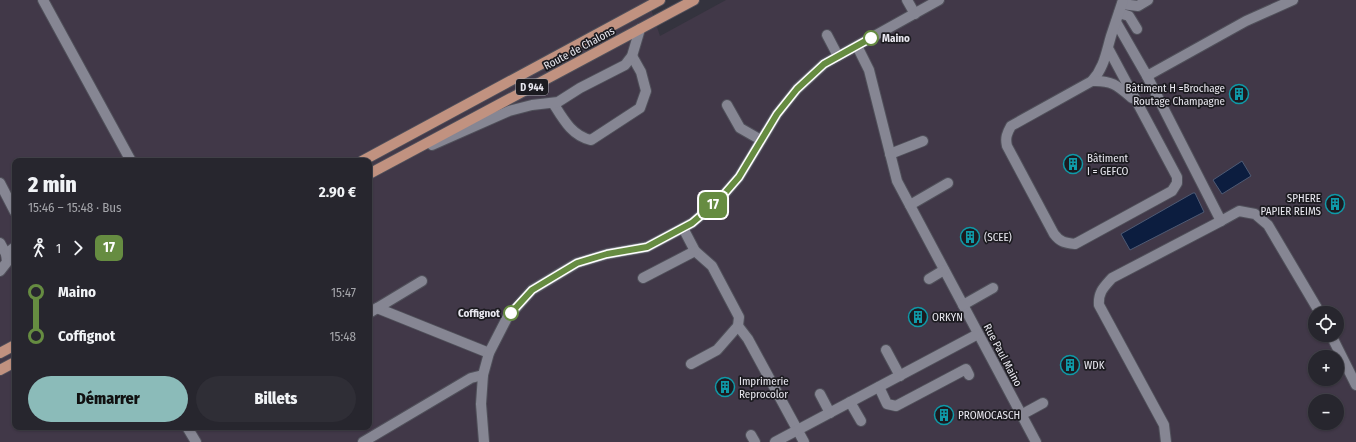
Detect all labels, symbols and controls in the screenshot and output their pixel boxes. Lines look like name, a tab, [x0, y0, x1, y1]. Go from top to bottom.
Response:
street label: Route de Chalons	[542, 24, 617, 73]
marker: Maino	[863, 30, 879, 46]
place label: Maino	[882, 32, 910, 45]
road number: D 944	[516, 79, 548, 95]
place label: Bâtiment H =Brochage Routage Champagne	[1126, 82, 1225, 108]
building icon: Bâtiment H =Brochage Routage Champagne	[1228, 83, 1250, 105]
place label: Bâtiment I = GEFCO	[1087, 152, 1128, 178]
building icon: Bâtiment I = GEFCO	[1062, 153, 1084, 175]
text: 2 min	[28, 171, 77, 198]
text: 2.90 €	[319, 183, 356, 201]
line badge: 17	[695, 192, 731, 218]
place label: SPHERE PAPIER REIMS	[1261, 192, 1322, 218]
building icon: SPHERE PAPIER REIMS	[1324, 193, 1346, 215]
text: 17	[707, 196, 719, 213]
text: 15:46 – 15:48 · Bus	[28, 200, 122, 215]
building icon: (SCEE)	[959, 226, 981, 248]
place label: (SCEE)	[984, 231, 1012, 244]
icon: walk	[28, 237, 50, 259]
icon: forward	[67, 237, 89, 259]
text: 17	[103, 239, 115, 256]
text: 1	[56, 241, 61, 256]
text: Maino	[58, 283, 96, 301]
text: 15:47	[331, 285, 356, 300]
marker: Coffignot	[503, 305, 519, 321]
building icon: ORKYN	[907, 306, 929, 328]
map controls	[1308, 306, 1344, 430]
button: locate	[1308, 306, 1344, 342]
place label: Coffignot	[458, 307, 500, 320]
place label: ORKYN	[932, 311, 963, 324]
street label: Rue Paul Maino	[981, 322, 1025, 389]
text: Coffignot	[58, 327, 115, 345]
text: 15:48	[329, 329, 356, 344]
button: +	[1308, 350, 1344, 386]
building icon: WDK	[1059, 354, 1081, 376]
place label: WDK	[1084, 359, 1105, 372]
place label: Imprimerie Reprocolor	[739, 375, 789, 401]
button: Démarrer	[28, 376, 188, 422]
button: Billets	[196, 376, 356, 422]
building icon: Imprimerie Reprocolor	[714, 376, 736, 398]
button: −	[1308, 394, 1344, 430]
building icon: PROMOCASCH	[933, 404, 955, 426]
place label: PROMOCASCH	[958, 409, 1020, 422]

